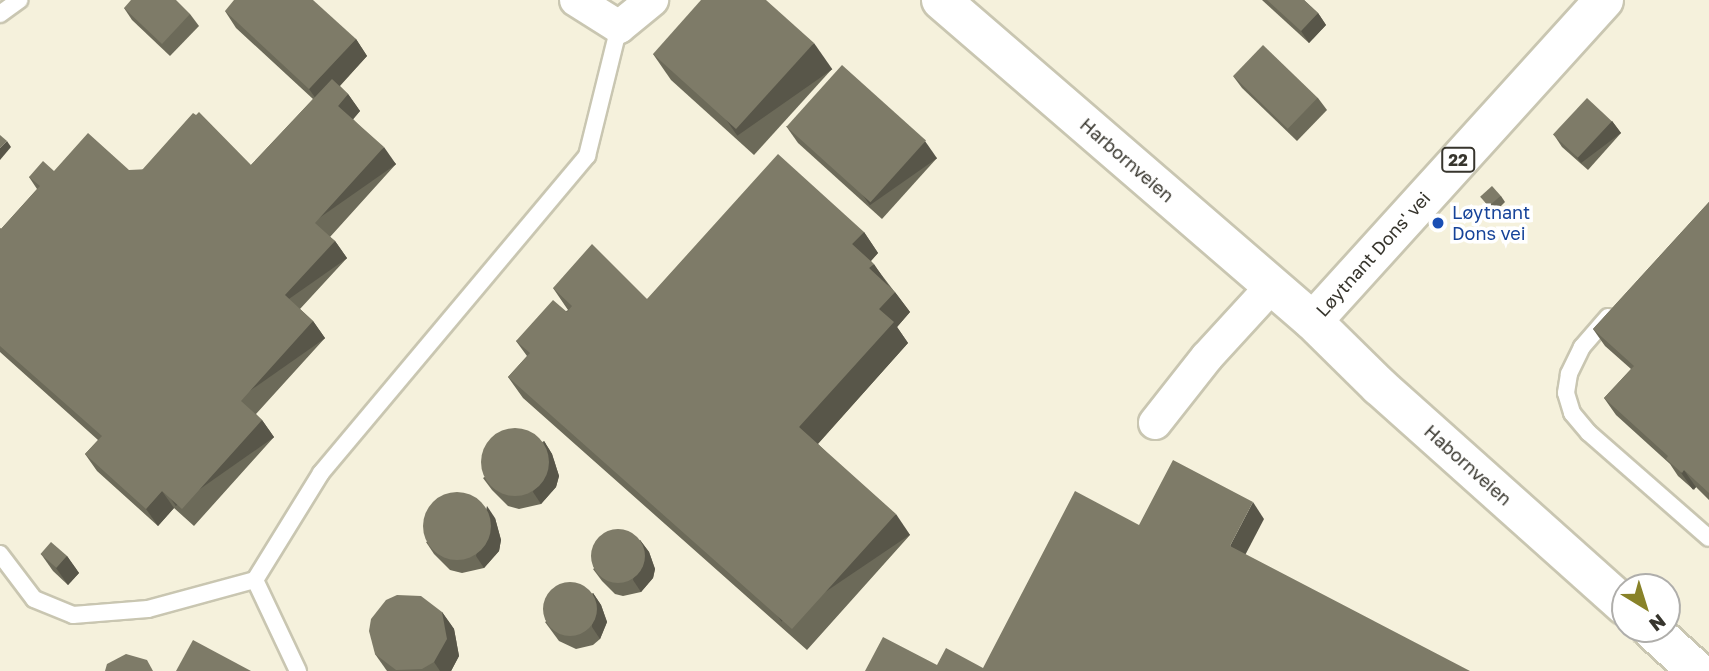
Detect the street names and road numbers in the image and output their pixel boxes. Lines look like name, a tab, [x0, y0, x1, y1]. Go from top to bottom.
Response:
street label: Harbornveien	[1076, 113, 1178, 207]
road number: 22	[1440, 148, 1476, 172]
street label: Løytnant Dons' vei	[1311, 187, 1435, 321]
street label: Habornveien	[1420, 420, 1516, 510]

